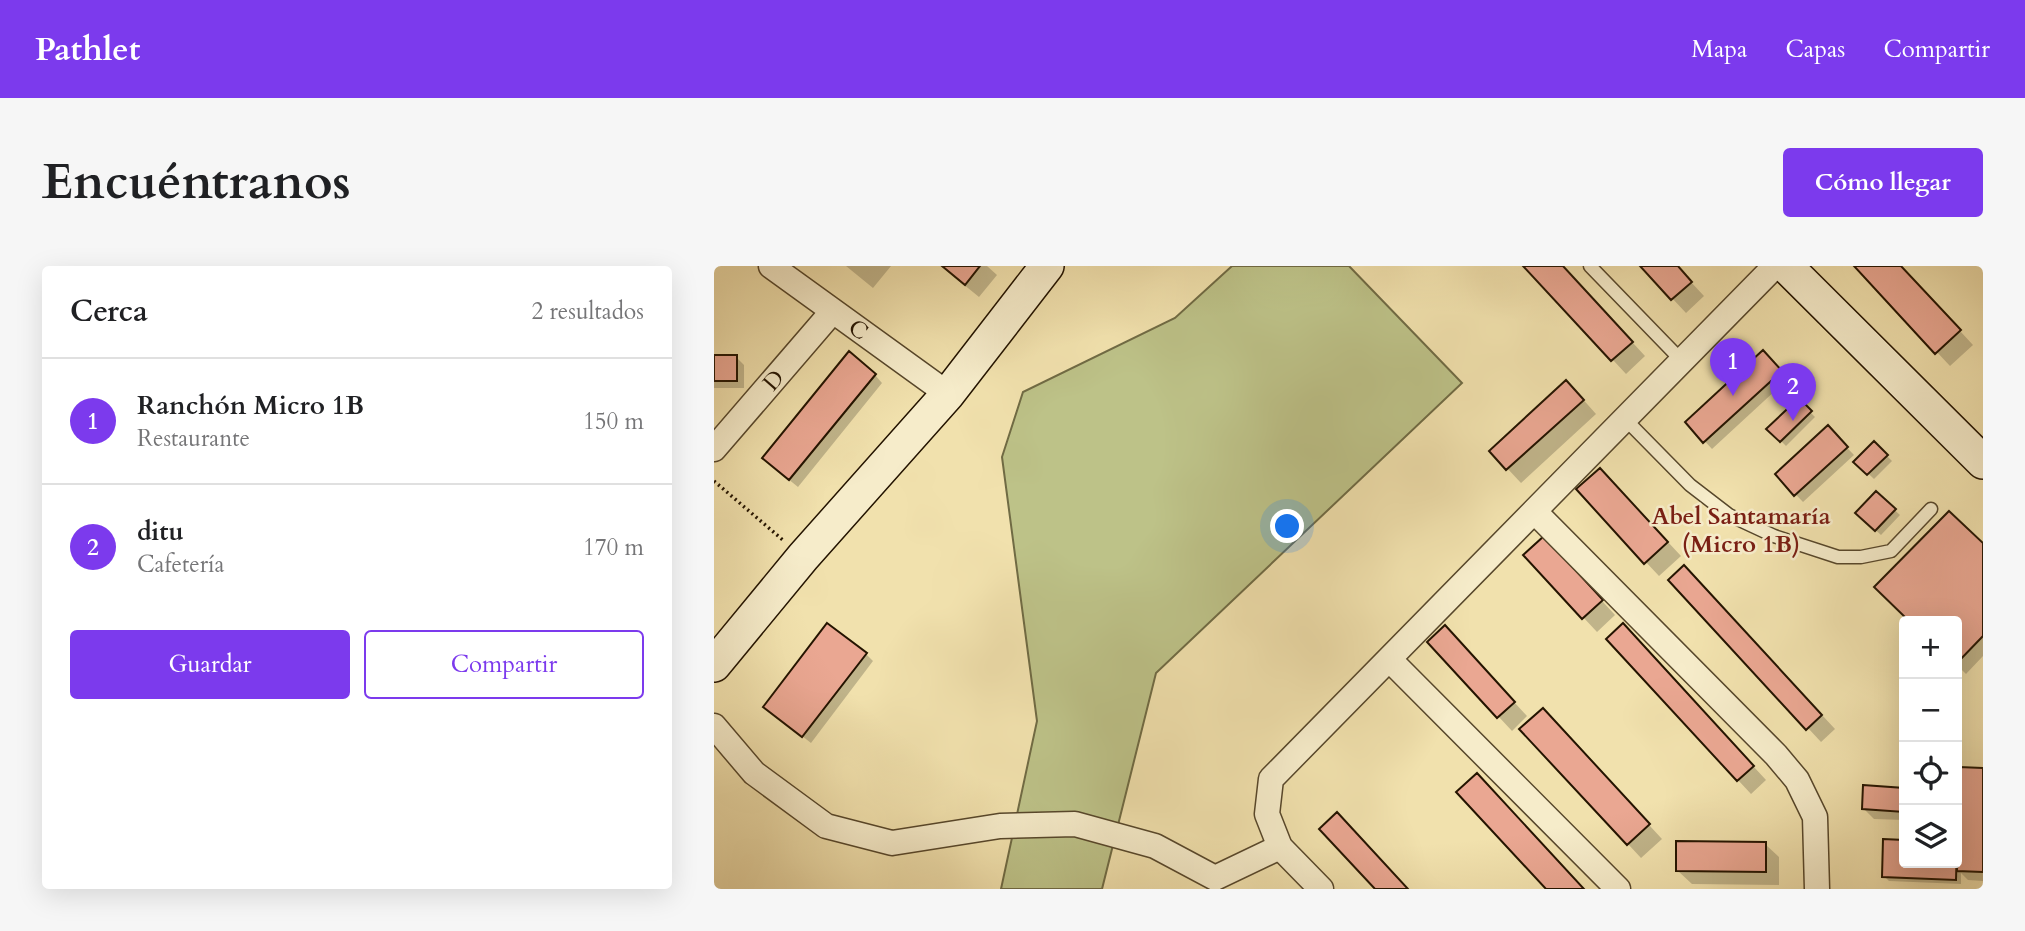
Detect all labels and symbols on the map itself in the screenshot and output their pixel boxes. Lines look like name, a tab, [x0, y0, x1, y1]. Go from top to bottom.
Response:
street label: C	[842, 312, 874, 347]
pin: 1	[1710, 338, 1756, 396]
street label: D	[756, 363, 792, 398]
pin: 2	[1770, 363, 1816, 421]
district label: Abel Santamaría (Micro 1B)	[1651, 500, 1831, 561]
your location	[1270, 509, 1304, 543]

